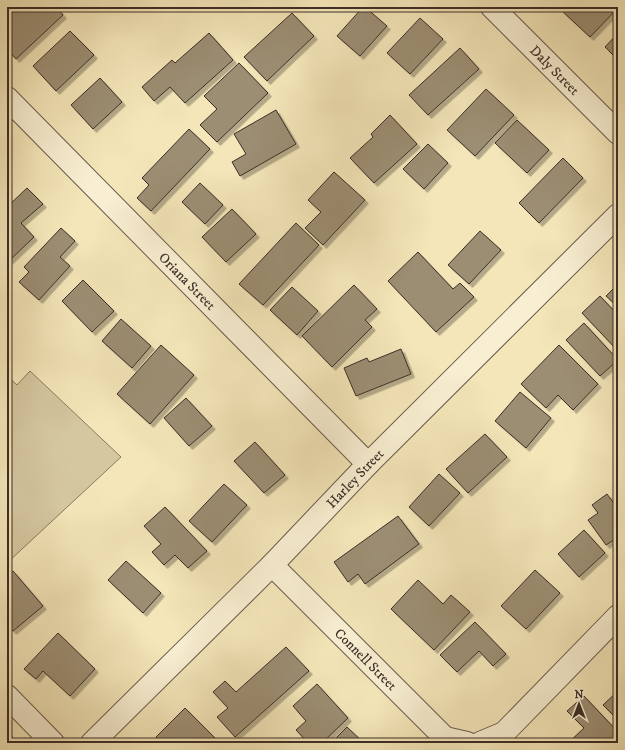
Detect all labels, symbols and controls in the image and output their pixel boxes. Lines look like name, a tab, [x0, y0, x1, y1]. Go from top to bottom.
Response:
street label: Daly Street	[526, 42, 583, 100]
street label: Oriana Street	[154, 249, 220, 315]
street label: Harley Street	[323, 445, 388, 512]
street label: Connell Street	[330, 625, 401, 695]
north arrow	[559, 684, 599, 724]
text: N	[574, 688, 584, 702]

